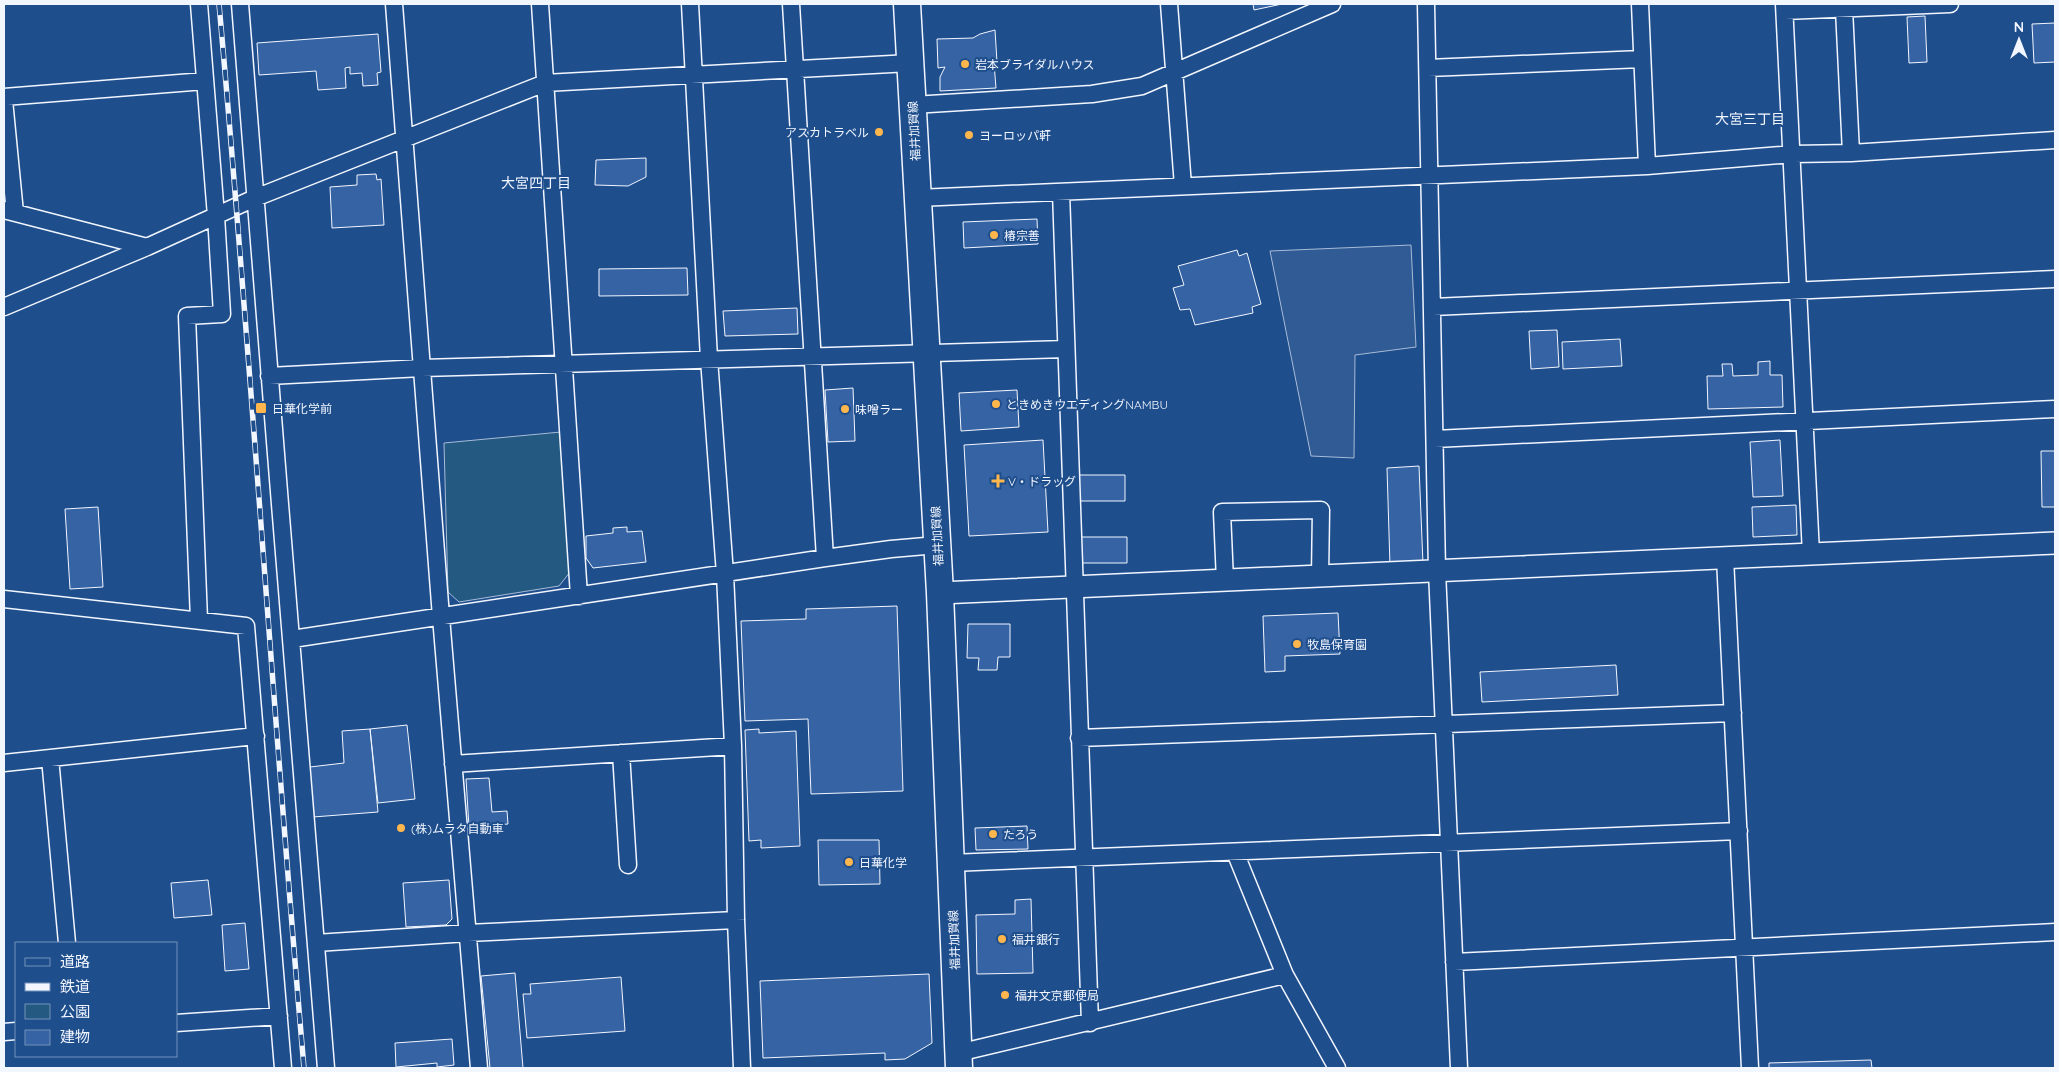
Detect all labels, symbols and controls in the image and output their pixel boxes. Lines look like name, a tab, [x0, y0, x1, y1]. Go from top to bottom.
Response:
north arrow	[1994, 15, 2044, 65]
text: N	[2014, 18, 2024, 36]
place label: 岩本ブライダルハウス	[975, 57, 1095, 72]
marker: 岩本ブライダルハウス	[959, 58, 971, 70]
street label: 福井加賀線	[905, 101, 923, 161]
district label: 大宮三丁目	[1715, 110, 1785, 128]
place label: アスカトラベル	[785, 125, 869, 140]
marker: アスカトラベル	[873, 126, 885, 138]
place label: ヨーロッパ軒	[979, 128, 1051, 143]
marker: ヨーロッパ軒	[963, 129, 975, 141]
district label: 大宮四丁目	[501, 174, 571, 192]
place label: 椿宗善	[1004, 228, 1040, 243]
marker: 椿宗善	[988, 229, 1000, 241]
place label: ときめきウエディングNAMBU	[1006, 397, 1168, 412]
marker: ときめきウエディングNAMBU	[990, 398, 1002, 410]
marker: 日華化学前	[254, 401, 268, 415]
place label: 日華化学前	[272, 401, 332, 416]
place label: 味噌ラー	[855, 402, 903, 417]
marker: 味噌ラー	[839, 403, 851, 415]
place label: V・ドラッグ	[1008, 474, 1076, 489]
marker: V・ドラッグ	[992, 475, 1004, 487]
street label: 福井加賀線	[928, 506, 946, 566]
place label: 牧島保育園	[1307, 637, 1367, 652]
marker: 牧島保育園	[1291, 638, 1303, 650]
place label: (株)ムラタ自動車	[411, 821, 503, 836]
marker: (株)ムラタ自動車	[395, 822, 407, 834]
place label: たろう	[1003, 827, 1038, 842]
marker: たろう	[987, 828, 999, 840]
place label: 日華化学	[859, 855, 907, 870]
marker: 日華化学	[843, 856, 855, 868]
street label: 福井加賀線	[945, 910, 963, 970]
place label: 福井銀行	[1012, 932, 1060, 947]
marker: 福井銀行	[996, 933, 1008, 945]
legend	[15, 942, 178, 1057]
text: 道路	[60, 952, 90, 971]
text: 鉄道	[60, 977, 90, 996]
place label: 福井文京郵便局	[1015, 988, 1099, 1003]
marker: 福井文京郵便局	[999, 989, 1011, 1001]
text: 公園	[60, 1002, 90, 1021]
text: 建物	[60, 1027, 90, 1046]

